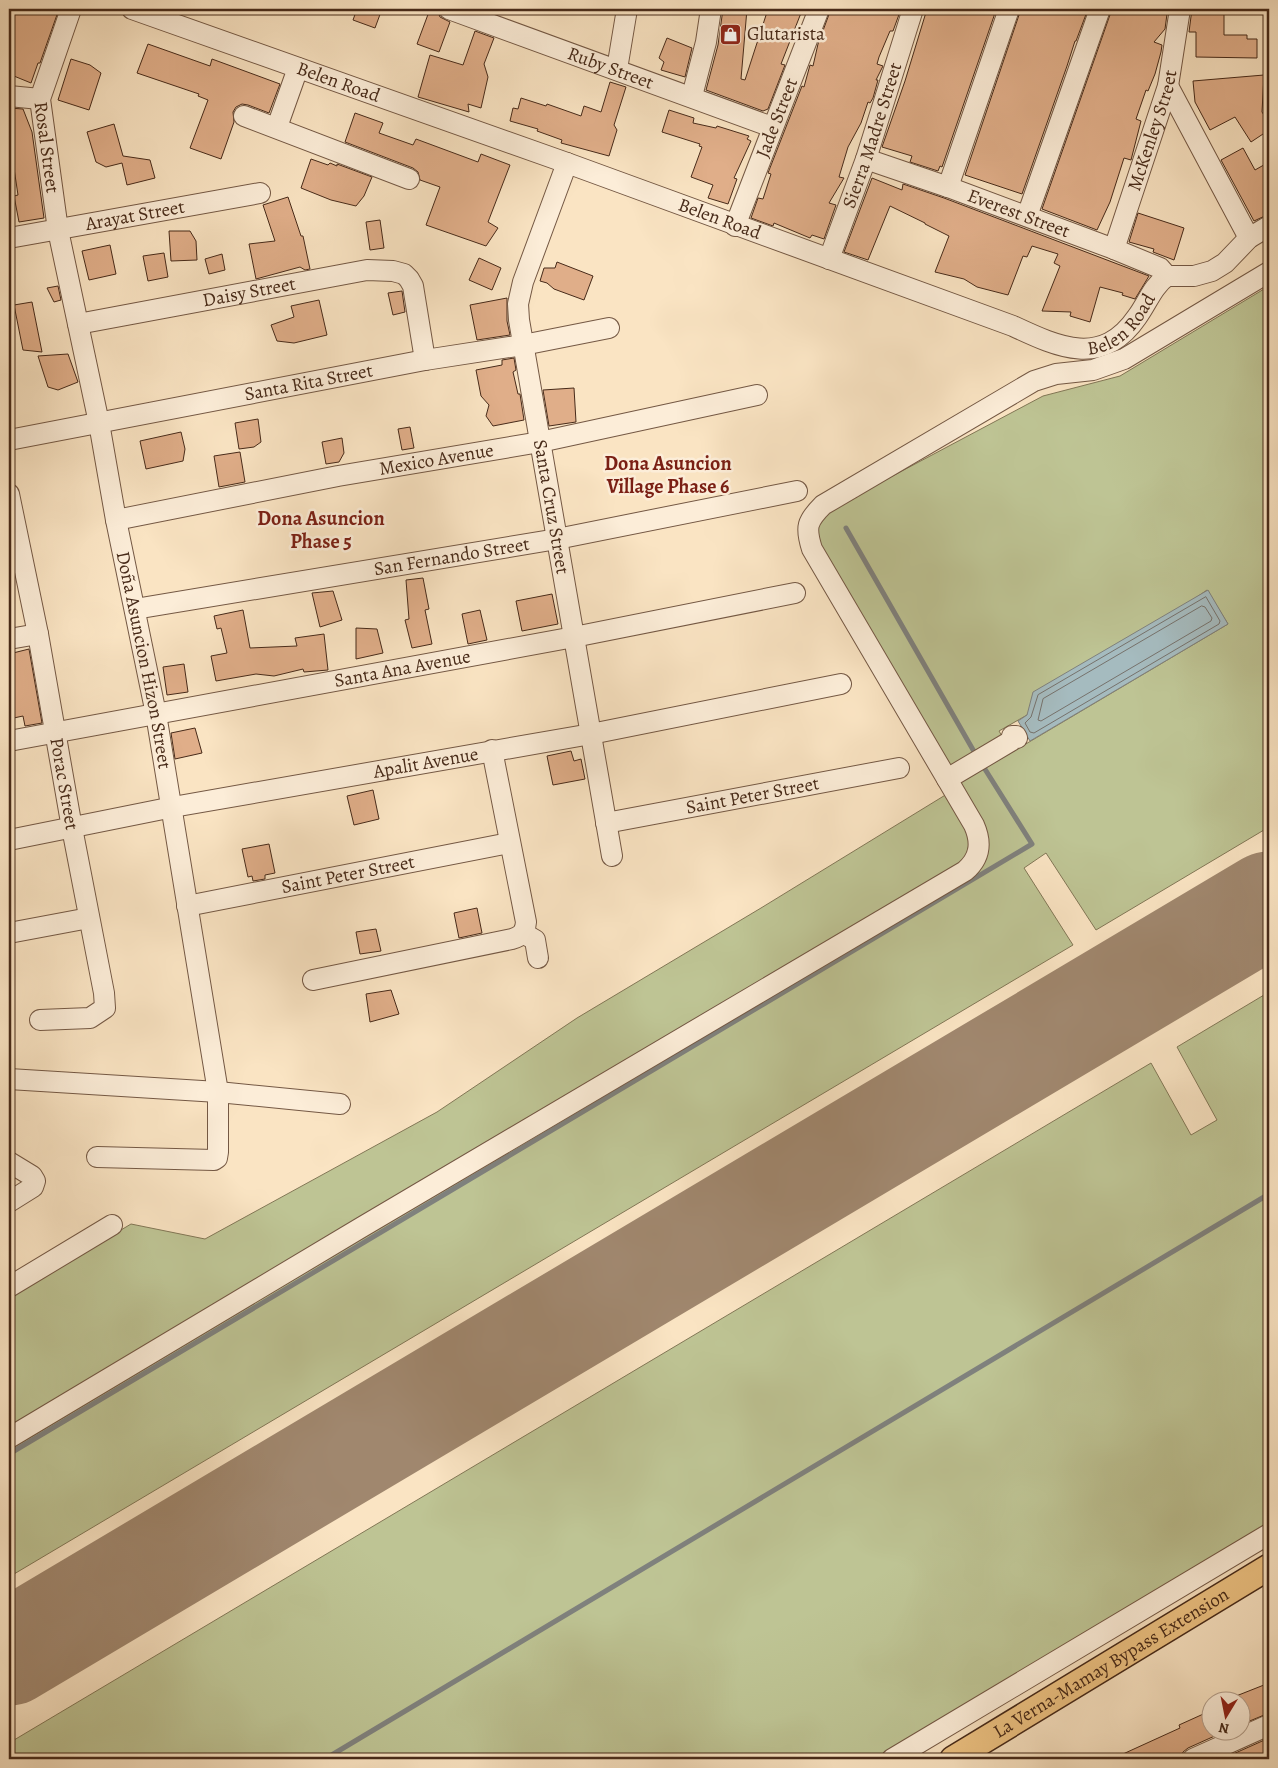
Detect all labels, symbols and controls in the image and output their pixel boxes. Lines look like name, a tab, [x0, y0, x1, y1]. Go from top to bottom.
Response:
place label: Glutarista	[747, 21, 825, 47]
shop icon: Glutarista	[719, 22, 743, 46]
street label: Ruby Street	[564, 40, 657, 96]
street label: Belen Road	[293, 55, 384, 109]
street label: Sierra Madre Street	[836, 59, 908, 212]
street label: McKenley Street	[1121, 68, 1183, 194]
street label: Jade Street	[750, 74, 804, 162]
street label: Rosal Street	[27, 100, 66, 195]
street label: Everest Street	[964, 182, 1073, 244]
street label: Belen Road	[675, 192, 766, 246]
street label: Arayat Street	[82, 194, 187, 237]
street label: Daisy Street	[200, 271, 298, 313]
street label: Belen Road	[1085, 288, 1162, 362]
street label: Santa Rita Street	[242, 357, 375, 407]
street label: Mexico Avenue	[377, 437, 496, 482]
street label: Santa Cruz Street	[527, 437, 576, 576]
district label: Dona Asuncion Village Phase 6	[604, 450, 732, 500]
district label: Dona Asuncion Phase 5	[257, 505, 385, 555]
street label: San Fernando Street	[372, 531, 531, 582]
street label: Doña Asuncion Hizon Street	[110, 549, 178, 771]
street label: Santa Ana Avenue	[332, 643, 473, 694]
street label: Porac Street	[43, 735, 85, 832]
street label: Apalit Avenue	[370, 741, 480, 785]
street label: Saint Peter Street	[684, 770, 821, 821]
street label: Saint Peter Street	[279, 849, 417, 900]
street label: La Verna-Mamay Bypass Extension	[988, 1581, 1234, 1745]
north arrow	[1200, 1690, 1250, 1740]
text: N	[1217, 1718, 1231, 1739]

